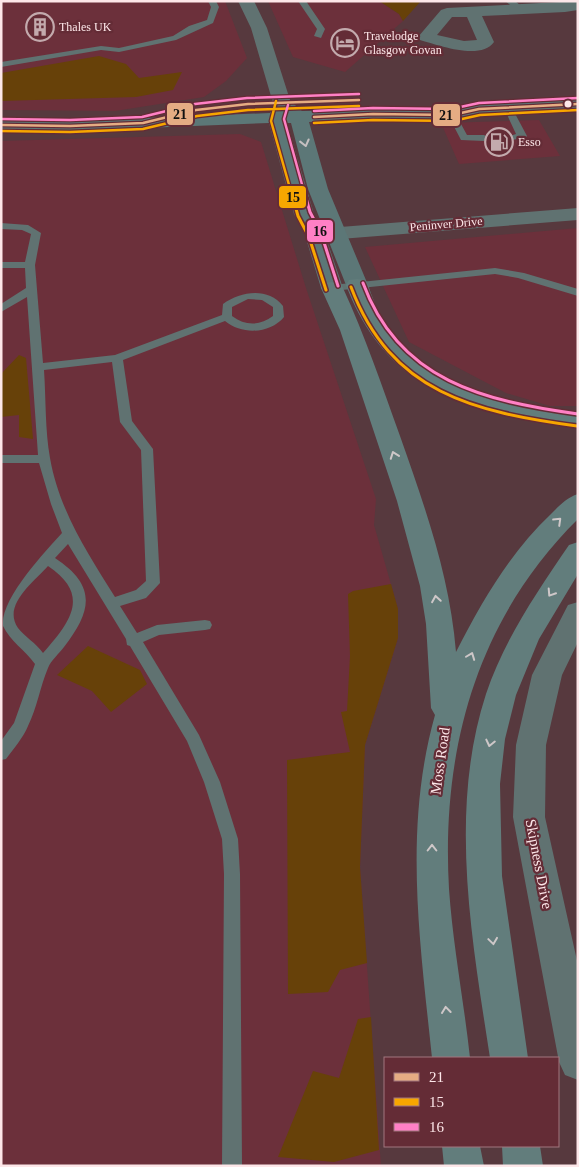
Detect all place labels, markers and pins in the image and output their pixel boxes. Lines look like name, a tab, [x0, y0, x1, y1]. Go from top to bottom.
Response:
building icon: Thales UK	[25, 12, 55, 42]
place label: Thales UK	[59, 20, 112, 34]
hotel icon: Travelodge Glasgow Govan	[330, 28, 360, 58]
place label: Travelodge Glasgow Govan	[364, 29, 442, 57]
unlabelled marker	[563, 99, 573, 109]
fuel station icon: Esso	[484, 127, 514, 157]
place label: Esso	[518, 135, 541, 149]

